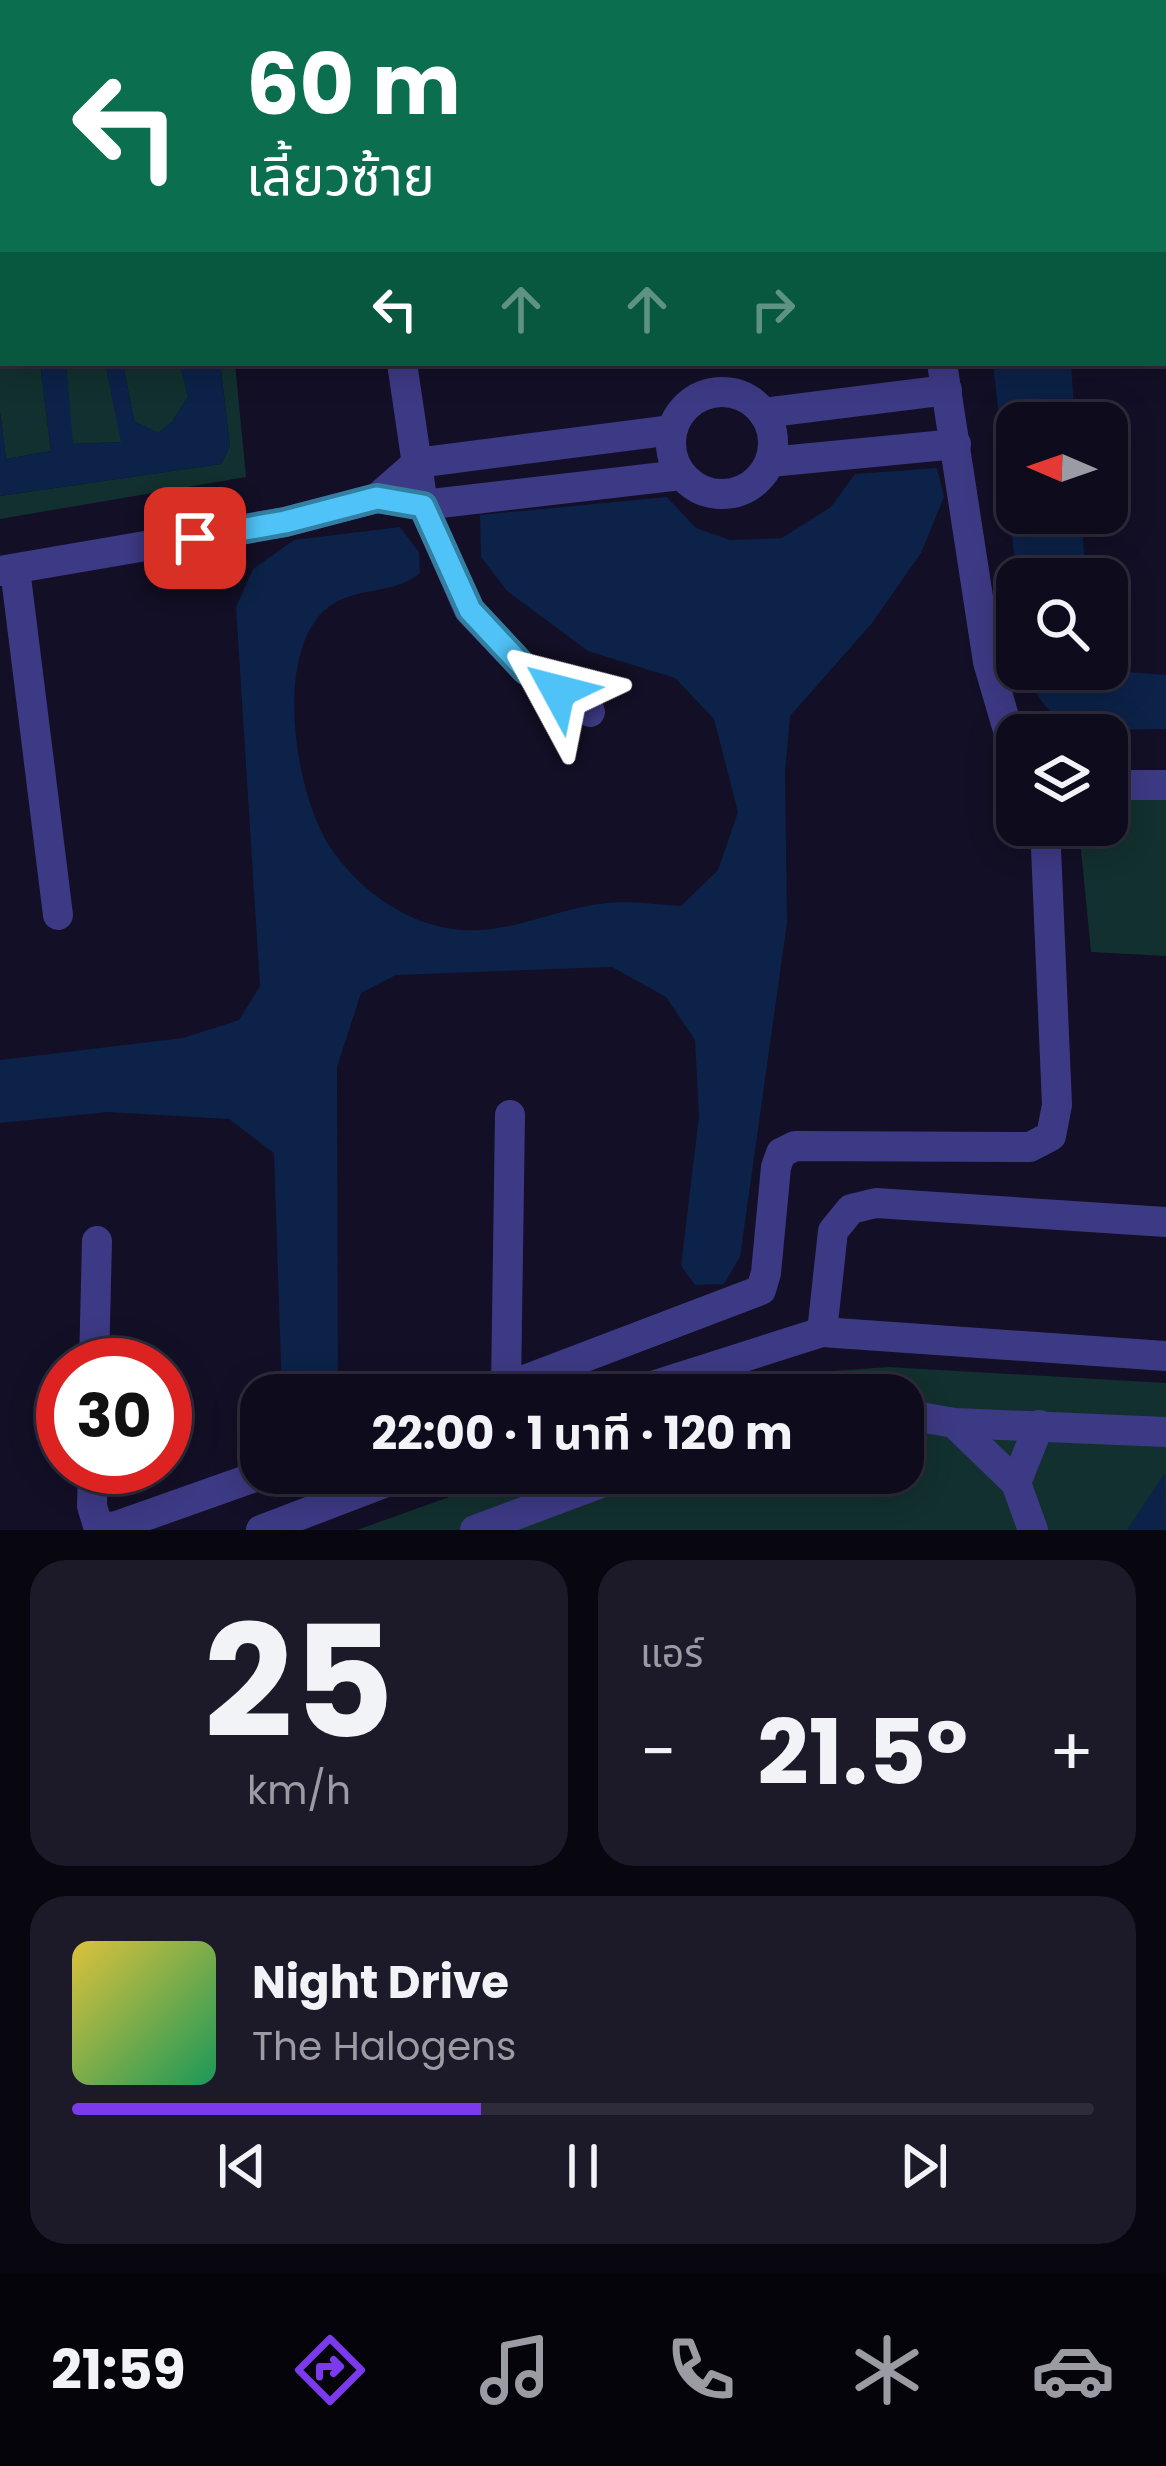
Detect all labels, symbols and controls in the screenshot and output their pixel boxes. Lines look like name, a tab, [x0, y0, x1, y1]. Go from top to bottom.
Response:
text: 60 m	[246, 26, 461, 143]
icon: left	[48, 48, 204, 204]
text: เลี้ยวซ้าย	[246, 138, 435, 214]
icon: left	[362, 276, 428, 342]
icon: ahead	[488, 276, 554, 342]
icon: ahead	[614, 276, 680, 342]
icon: right	[740, 276, 806, 342]
north arrow	[996, 402, 1128, 534]
map controls	[996, 402, 1128, 846]
pin	[144, 487, 246, 589]
icon: arrive	[162, 505, 228, 571]
button: search	[996, 558, 1128, 690]
position arrow	[495, 628, 621, 754]
button: layers	[996, 714, 1128, 846]
speed limit sign: 30	[36, 1338, 192, 1494]
text: 22:00 · 1 นาที · 120 m	[371, 1402, 793, 1465]
text: 25	[204, 1573, 394, 1792]
text: แอร์	[640, 1626, 703, 1681]
text: 21.5°	[757, 1689, 968, 1816]
text: −	[640, 1706, 676, 1798]
text: +	[1049, 1706, 1094, 1798]
text: km/h	[247, 1763, 351, 1818]
text: Night Drive	[252, 1951, 509, 2014]
text: The Halogens	[252, 2019, 516, 2074]
icon: previous	[209, 2133, 275, 2199]
icon: pause	[550, 2133, 616, 2199]
icon: next	[891, 2133, 957, 2199]
icon: directions	[288, 2328, 372, 2412]
icon: music	[473, 2328, 557, 2412]
icon: phone	[659, 2328, 743, 2412]
icon: climate	[845, 2328, 929, 2412]
icon: car	[1031, 2328, 1115, 2412]
text: 21:59	[51, 2332, 186, 2408]

